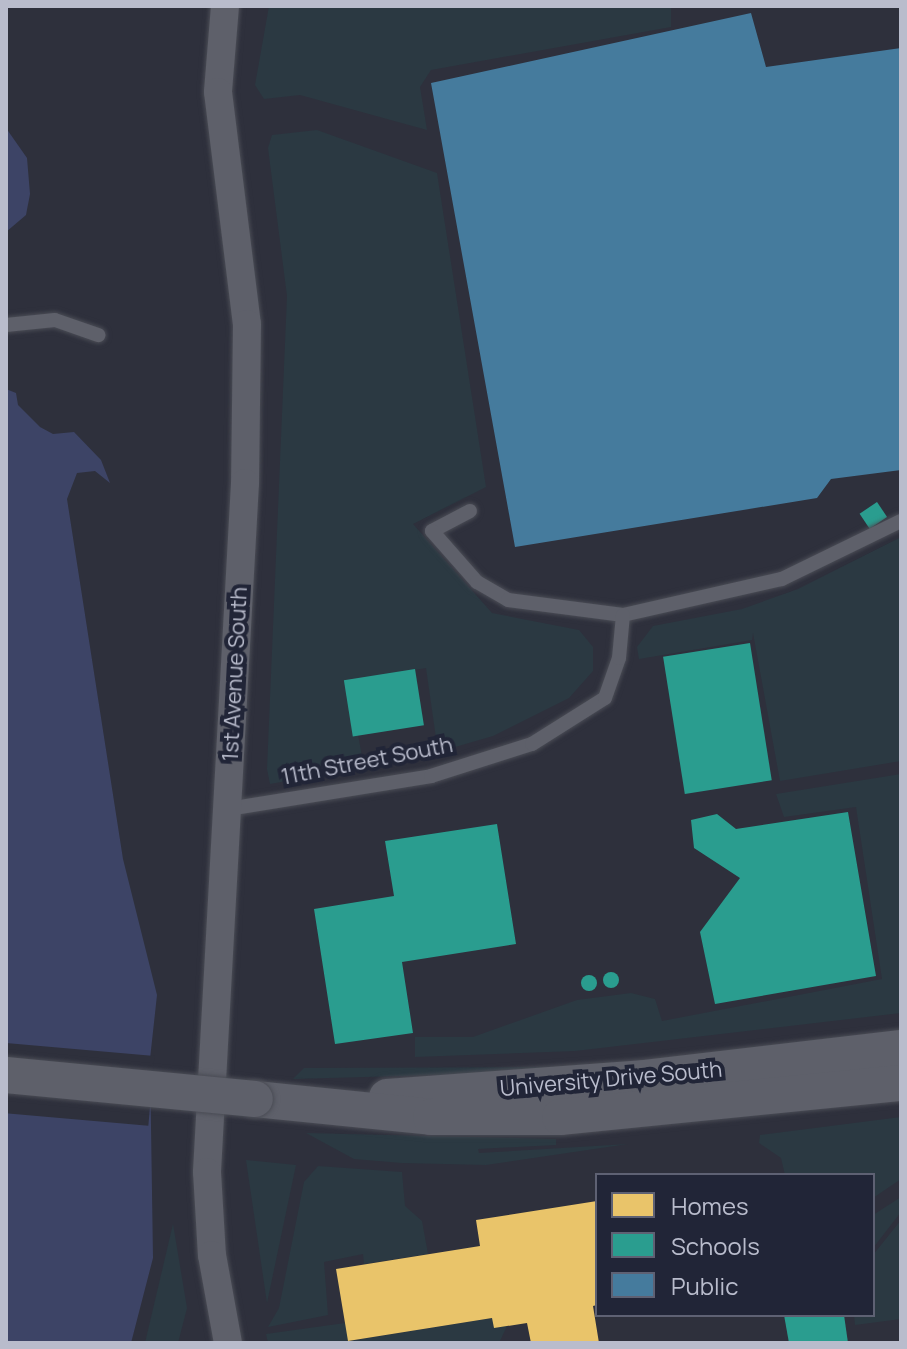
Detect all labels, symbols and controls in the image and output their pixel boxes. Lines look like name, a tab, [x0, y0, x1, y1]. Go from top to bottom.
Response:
street label: 1st Avenue South	[217, 586, 253, 762]
street label: 11th Street South	[279, 731, 455, 791]
street label: University Drive South	[499, 1056, 723, 1102]
legend	[595, 1173, 875, 1317]
text: Homes	[671, 1189, 749, 1222]
text: Schools	[671, 1229, 760, 1262]
text: Public	[671, 1269, 738, 1302]

